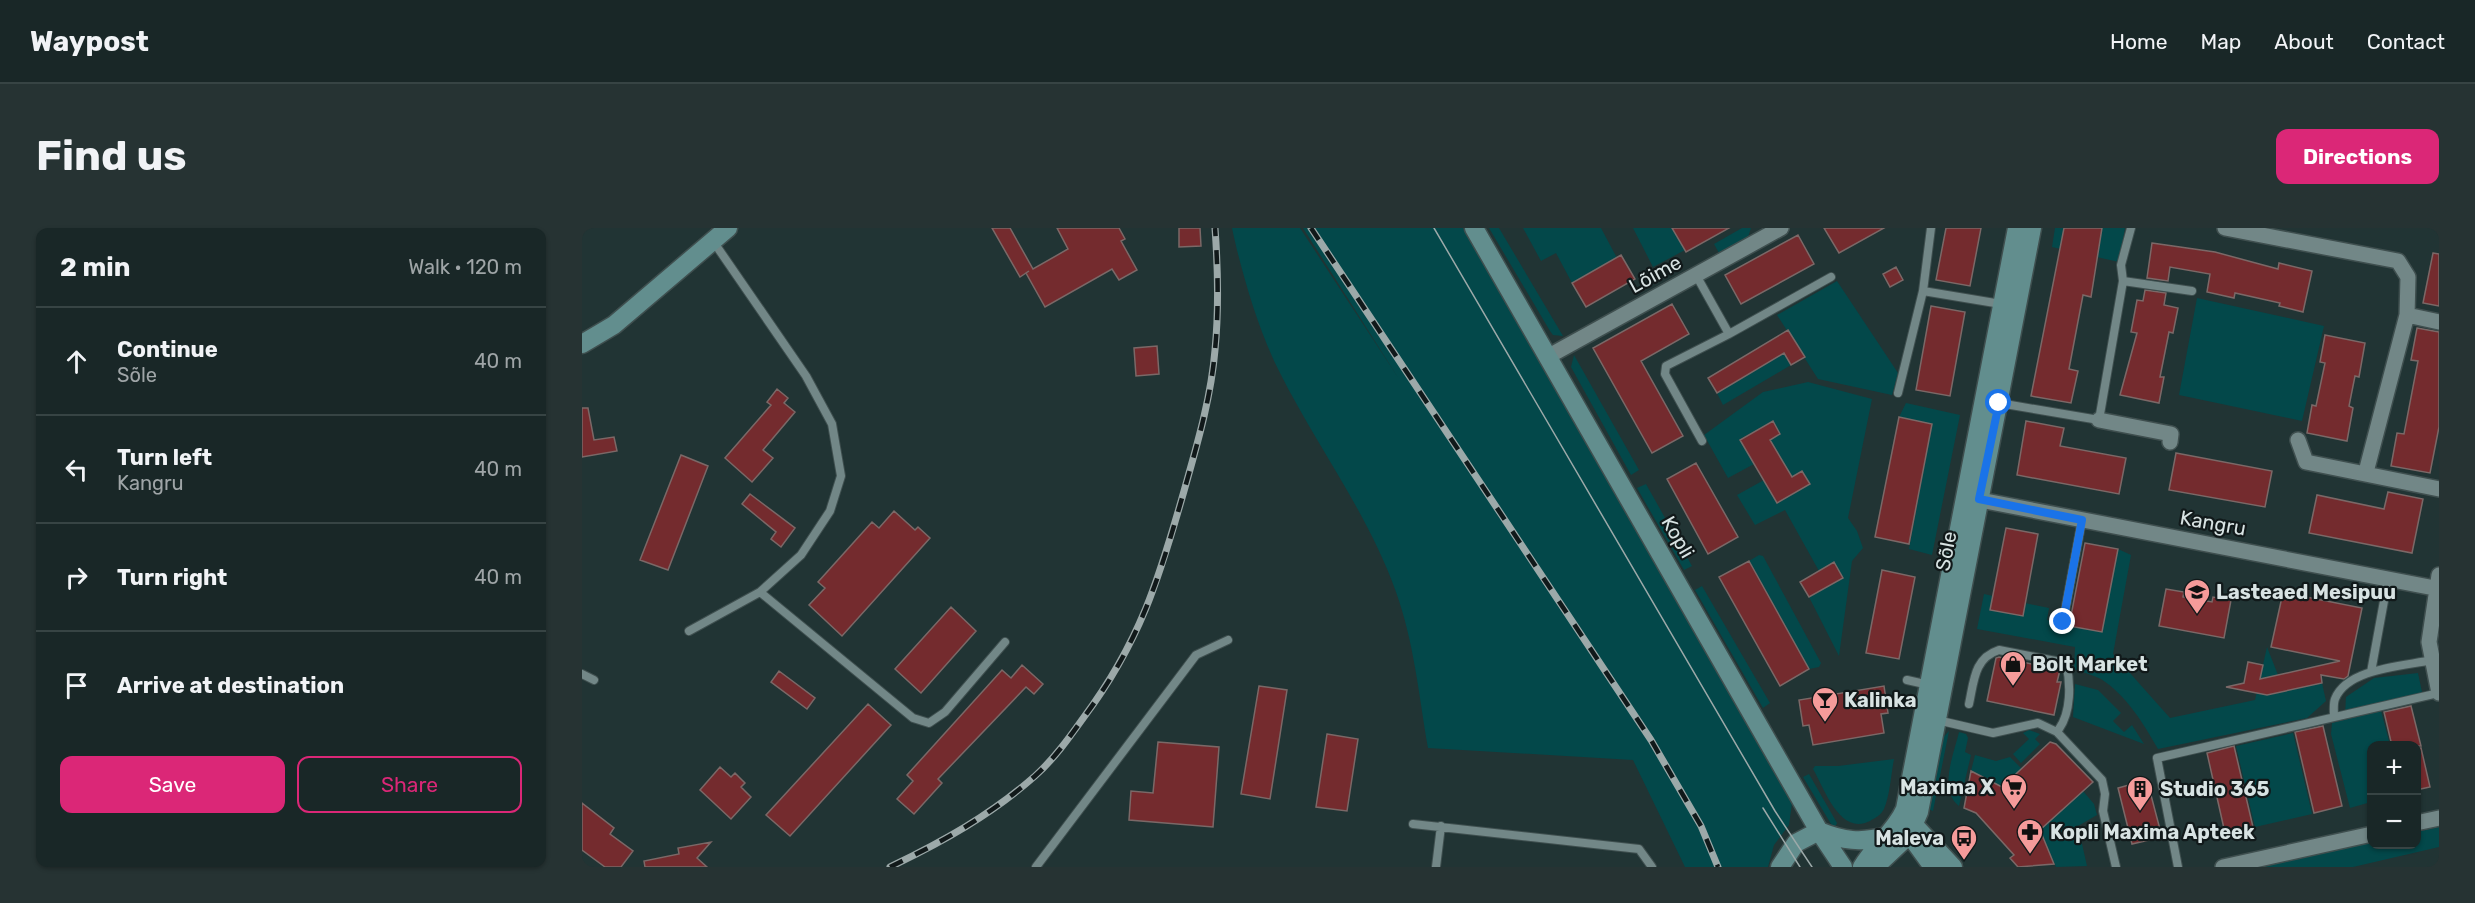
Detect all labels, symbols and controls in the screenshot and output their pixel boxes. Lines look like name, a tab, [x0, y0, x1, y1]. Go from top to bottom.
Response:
text: Waypost	[30, 25, 149, 58]
text: Home	[2110, 29, 2167, 54]
text: Map	[2200, 29, 2241, 54]
text: About	[2274, 29, 2334, 54]
text: Contact	[2367, 29, 2445, 54]
button: Directions	[2276, 129, 2439, 184]
text: Find us	[36, 131, 187, 181]
street label: Lõime	[1625, 250, 1685, 298]
text: 2 min	[60, 252, 130, 283]
text: Walk · 120 m	[408, 255, 522, 279]
text: Continue	[117, 336, 218, 363]
icon: ahead	[60, 345, 93, 378]
text: 40 m	[474, 349, 522, 373]
text: Sõle	[117, 363, 157, 387]
route start	[1985, 389, 2011, 415]
text: Turn left	[117, 444, 212, 471]
icon: left	[60, 453, 93, 486]
text: 40 m	[474, 457, 522, 481]
text: Kangru	[117, 471, 184, 495]
street label: Kangru	[2178, 505, 2248, 541]
street label: Kopli	[1656, 512, 1700, 562]
street label: Sõle	[1930, 529, 1962, 573]
icon: right	[60, 561, 93, 594]
text: Turn right	[117, 564, 227, 591]
text: 40 m	[474, 565, 522, 589]
school or university icon: Lasteaed Mesipuu	[2182, 577, 2212, 615]
place label: Lasteaed Mesipuu	[2216, 580, 2396, 604]
route end	[2049, 608, 2075, 634]
shop icon: Bolt Market	[1998, 649, 2028, 687]
place label: Bolt Market	[2032, 652, 2148, 676]
icon: arrive	[60, 669, 93, 702]
text: Arrive at destination	[117, 672, 344, 699]
bar icon: Kalinka	[1810, 685, 1840, 723]
place label: Kalinka	[1844, 688, 1917, 712]
map controls	[2367, 741, 2421, 849]
button: +	[2367, 741, 2421, 795]
button: Save	[60, 756, 285, 813]
button: Share	[297, 756, 522, 813]
supermarket icon: Maxima X	[1999, 772, 2029, 810]
building icon: Studio 365	[2125, 774, 2155, 812]
place label: Maxima X	[1900, 775, 1994, 799]
place label: Studio 365	[2160, 777, 2269, 801]
button: −	[2367, 795, 2421, 849]
pharmacy icon: Kopli Maxima Apteek	[2015, 817, 2045, 855]
place label: Kopli Maxima Apteek	[2050, 820, 2255, 844]
bus stop icon: Maleva	[1949, 823, 1979, 861]
place label: Maleva	[1875, 826, 1944, 850]

